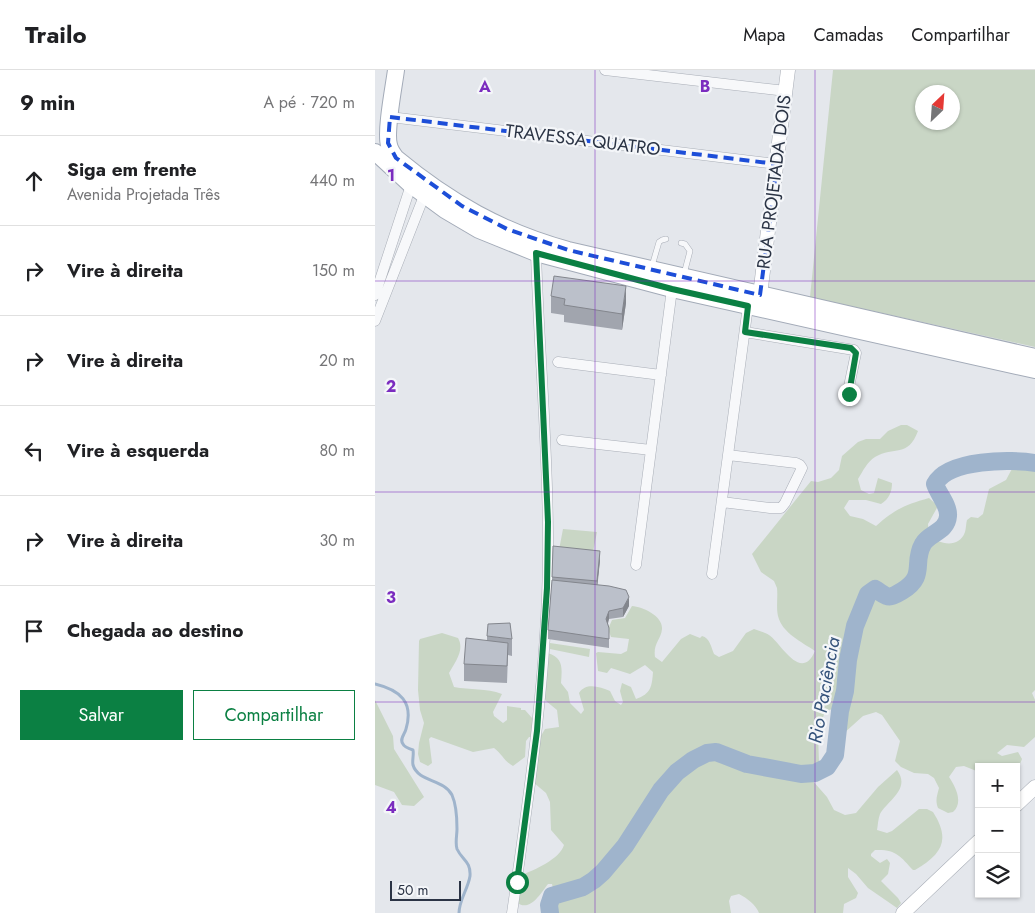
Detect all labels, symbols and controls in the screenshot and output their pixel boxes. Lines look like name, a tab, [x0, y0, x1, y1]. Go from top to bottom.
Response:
text: Trailo	[25, 17, 87, 52]
text: Mapa	[743, 22, 785, 48]
text: Camadas	[813, 22, 883, 48]
text: Compartilhar	[911, 22, 1010, 48]
text: A	[478, 75, 491, 98]
text: B	[700, 75, 710, 98]
north arrow	[915, 85, 960, 130]
text: 9 min	[20, 88, 75, 118]
text: A pé · 720 m	[263, 91, 355, 114]
street label: RUA PROJETADA DOIS	[750, 93, 798, 271]
street label: TRAVESSA QUATRO	[504, 118, 662, 162]
text: Siga em frente	[67, 156, 197, 183]
text: 1	[387, 164, 395, 187]
icon: ahead	[20, 167, 48, 195]
text: 440 m	[309, 169, 355, 192]
text: Avenida Projetada Três	[67, 183, 220, 206]
icon: right	[20, 257, 48, 285]
text: Vire à direita	[67, 257, 183, 284]
text: 150 m	[312, 259, 355, 282]
icon: right	[20, 347, 48, 375]
text: Vire à direita	[67, 347, 183, 374]
text: 20 m	[319, 349, 355, 372]
text: 2	[386, 375, 396, 398]
route end	[838, 383, 861, 406]
icon: left	[20, 437, 48, 465]
text: Vire à esquerda	[67, 437, 209, 464]
text: 80 m	[319, 439, 355, 462]
icon: right	[20, 527, 48, 555]
text: Vire à direita	[67, 527, 183, 554]
text: 30 m	[319, 529, 355, 552]
text: 3	[386, 586, 396, 609]
icon: arrive	[20, 617, 48, 645]
text: Chegada ao destino	[67, 617, 243, 644]
water label: Rio Paciência	[801, 634, 847, 745]
button: Salvar	[20, 690, 183, 740]
button: Compartilhar	[193, 690, 355, 740]
map controls	[975, 763, 1020, 898]
button: +	[975, 763, 1020, 808]
text: 4	[385, 796, 397, 819]
button: −	[975, 808, 1020, 853]
button: layers	[975, 853, 1020, 898]
route start	[506, 871, 529, 894]
scale bar	[390, 878, 461, 901]
text: 50 m	[397, 880, 428, 900]

